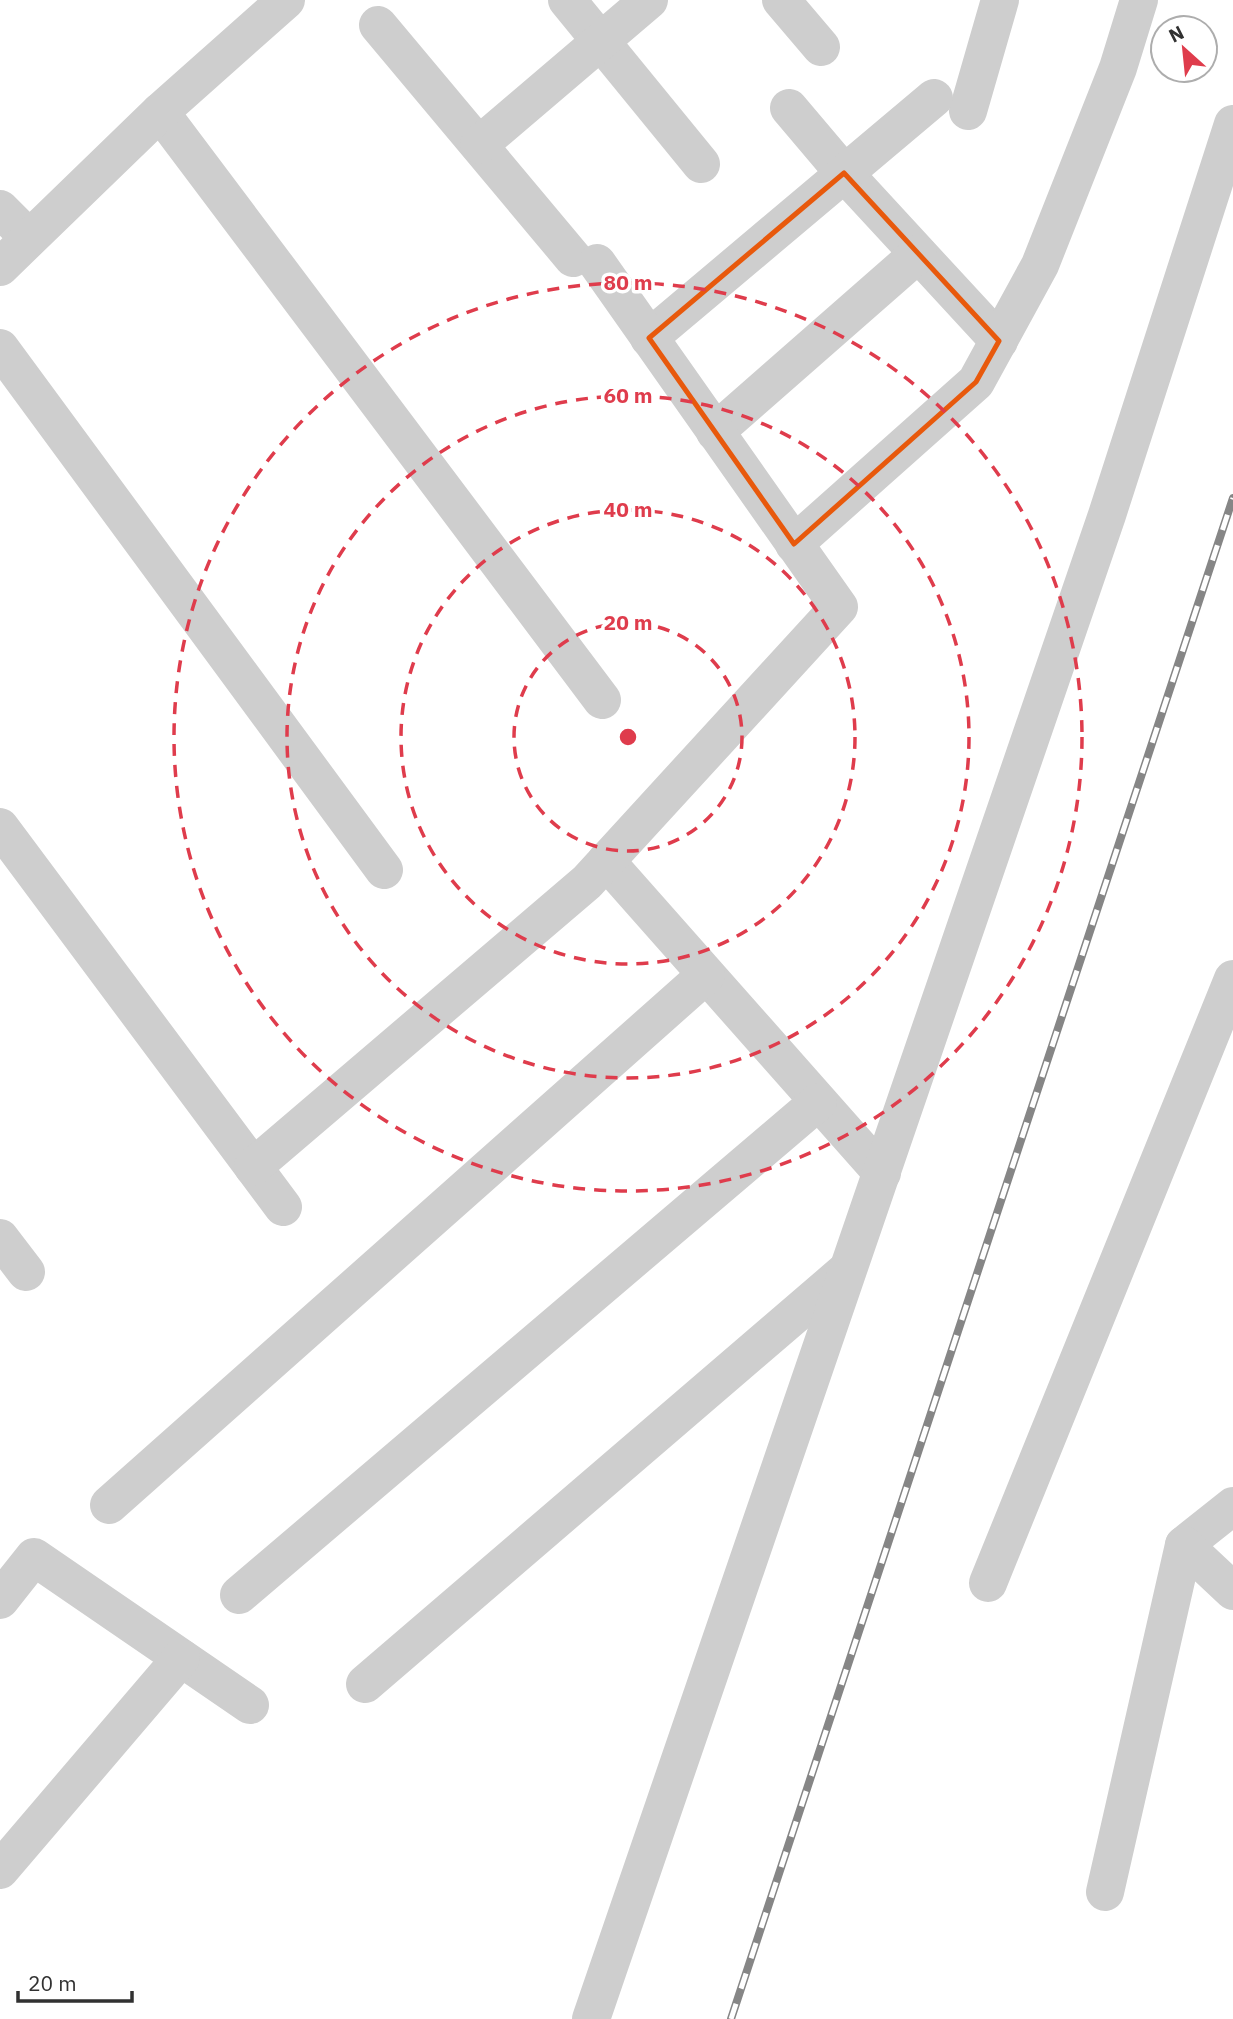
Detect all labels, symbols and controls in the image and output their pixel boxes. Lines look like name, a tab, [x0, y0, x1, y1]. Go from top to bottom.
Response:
north arrow	[1149, 14, 1219, 84]
text: N	[1165, 20, 1188, 48]
text: 80 m	[604, 268, 652, 296]
text: 60 m	[604, 381, 652, 409]
text: 40 m	[604, 495, 652, 523]
text: 20 m	[604, 608, 652, 636]
centre of rings	[616, 725, 640, 749]
scale bar	[18, 1960, 131, 2004]
text: 20 m	[28, 1969, 77, 1997]

